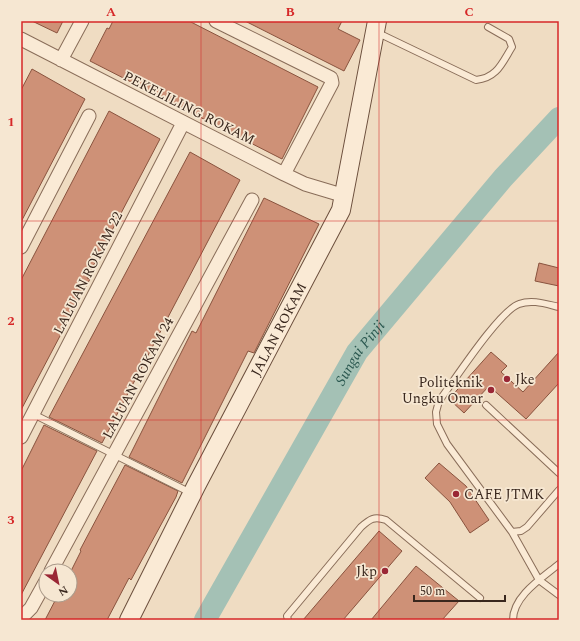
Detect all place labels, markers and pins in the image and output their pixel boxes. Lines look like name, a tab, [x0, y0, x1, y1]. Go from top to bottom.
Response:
place label: Jke	[515, 369, 535, 390]
place label: Politeknik Ungku Omar	[402, 372, 483, 409]
marker: Jke	[502, 374, 512, 384]
marker: Politeknik Ungku Omar	[486, 385, 496, 395]
place label: CAFE JTMK	[464, 484, 544, 505]
marker: CAFE JTMK	[451, 489, 461, 499]
place label: Jkp	[356, 561, 377, 582]
marker: Jkp	[380, 566, 390, 576]

